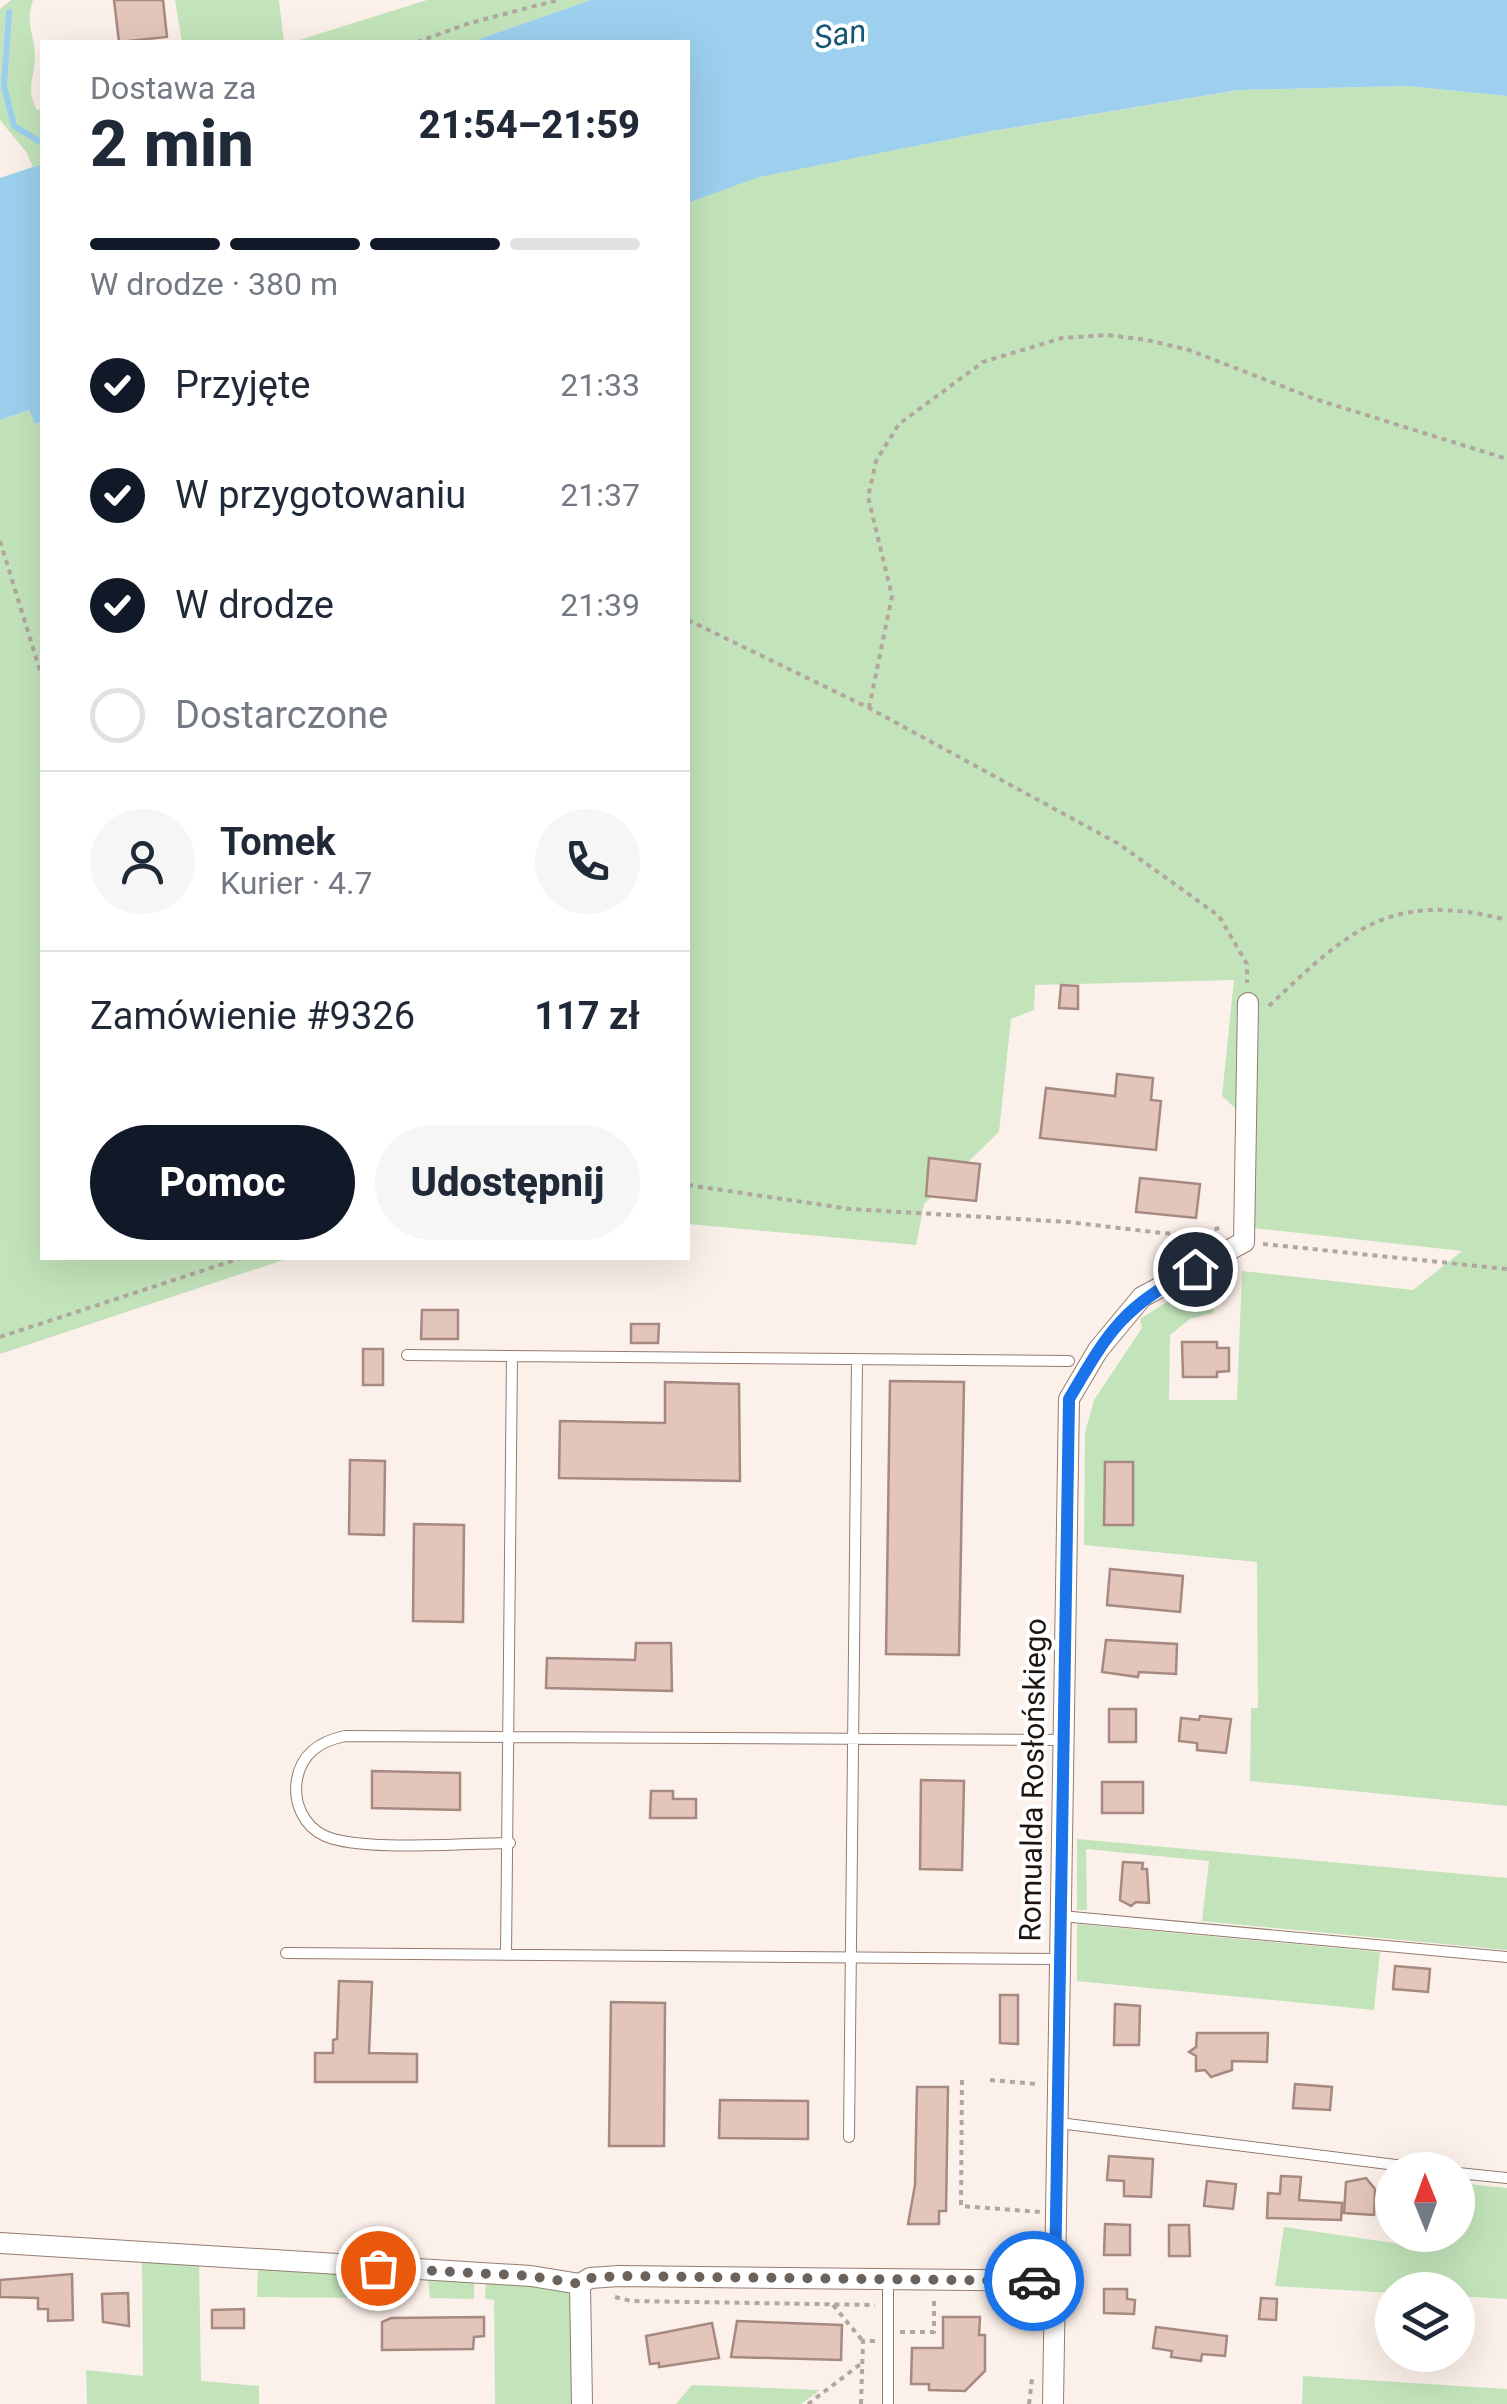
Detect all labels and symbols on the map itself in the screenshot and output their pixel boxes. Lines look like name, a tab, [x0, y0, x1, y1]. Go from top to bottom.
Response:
water label: San	[811, 11, 869, 57]
pin	[1153, 1227, 1238, 1312]
street label: Romualda Rosłońskiego	[1012, 1618, 1053, 1942]
north arrow	[1375, 2152, 1475, 2252]
pin	[336, 2226, 421, 2311]
courier	[984, 2231, 1084, 2331]

